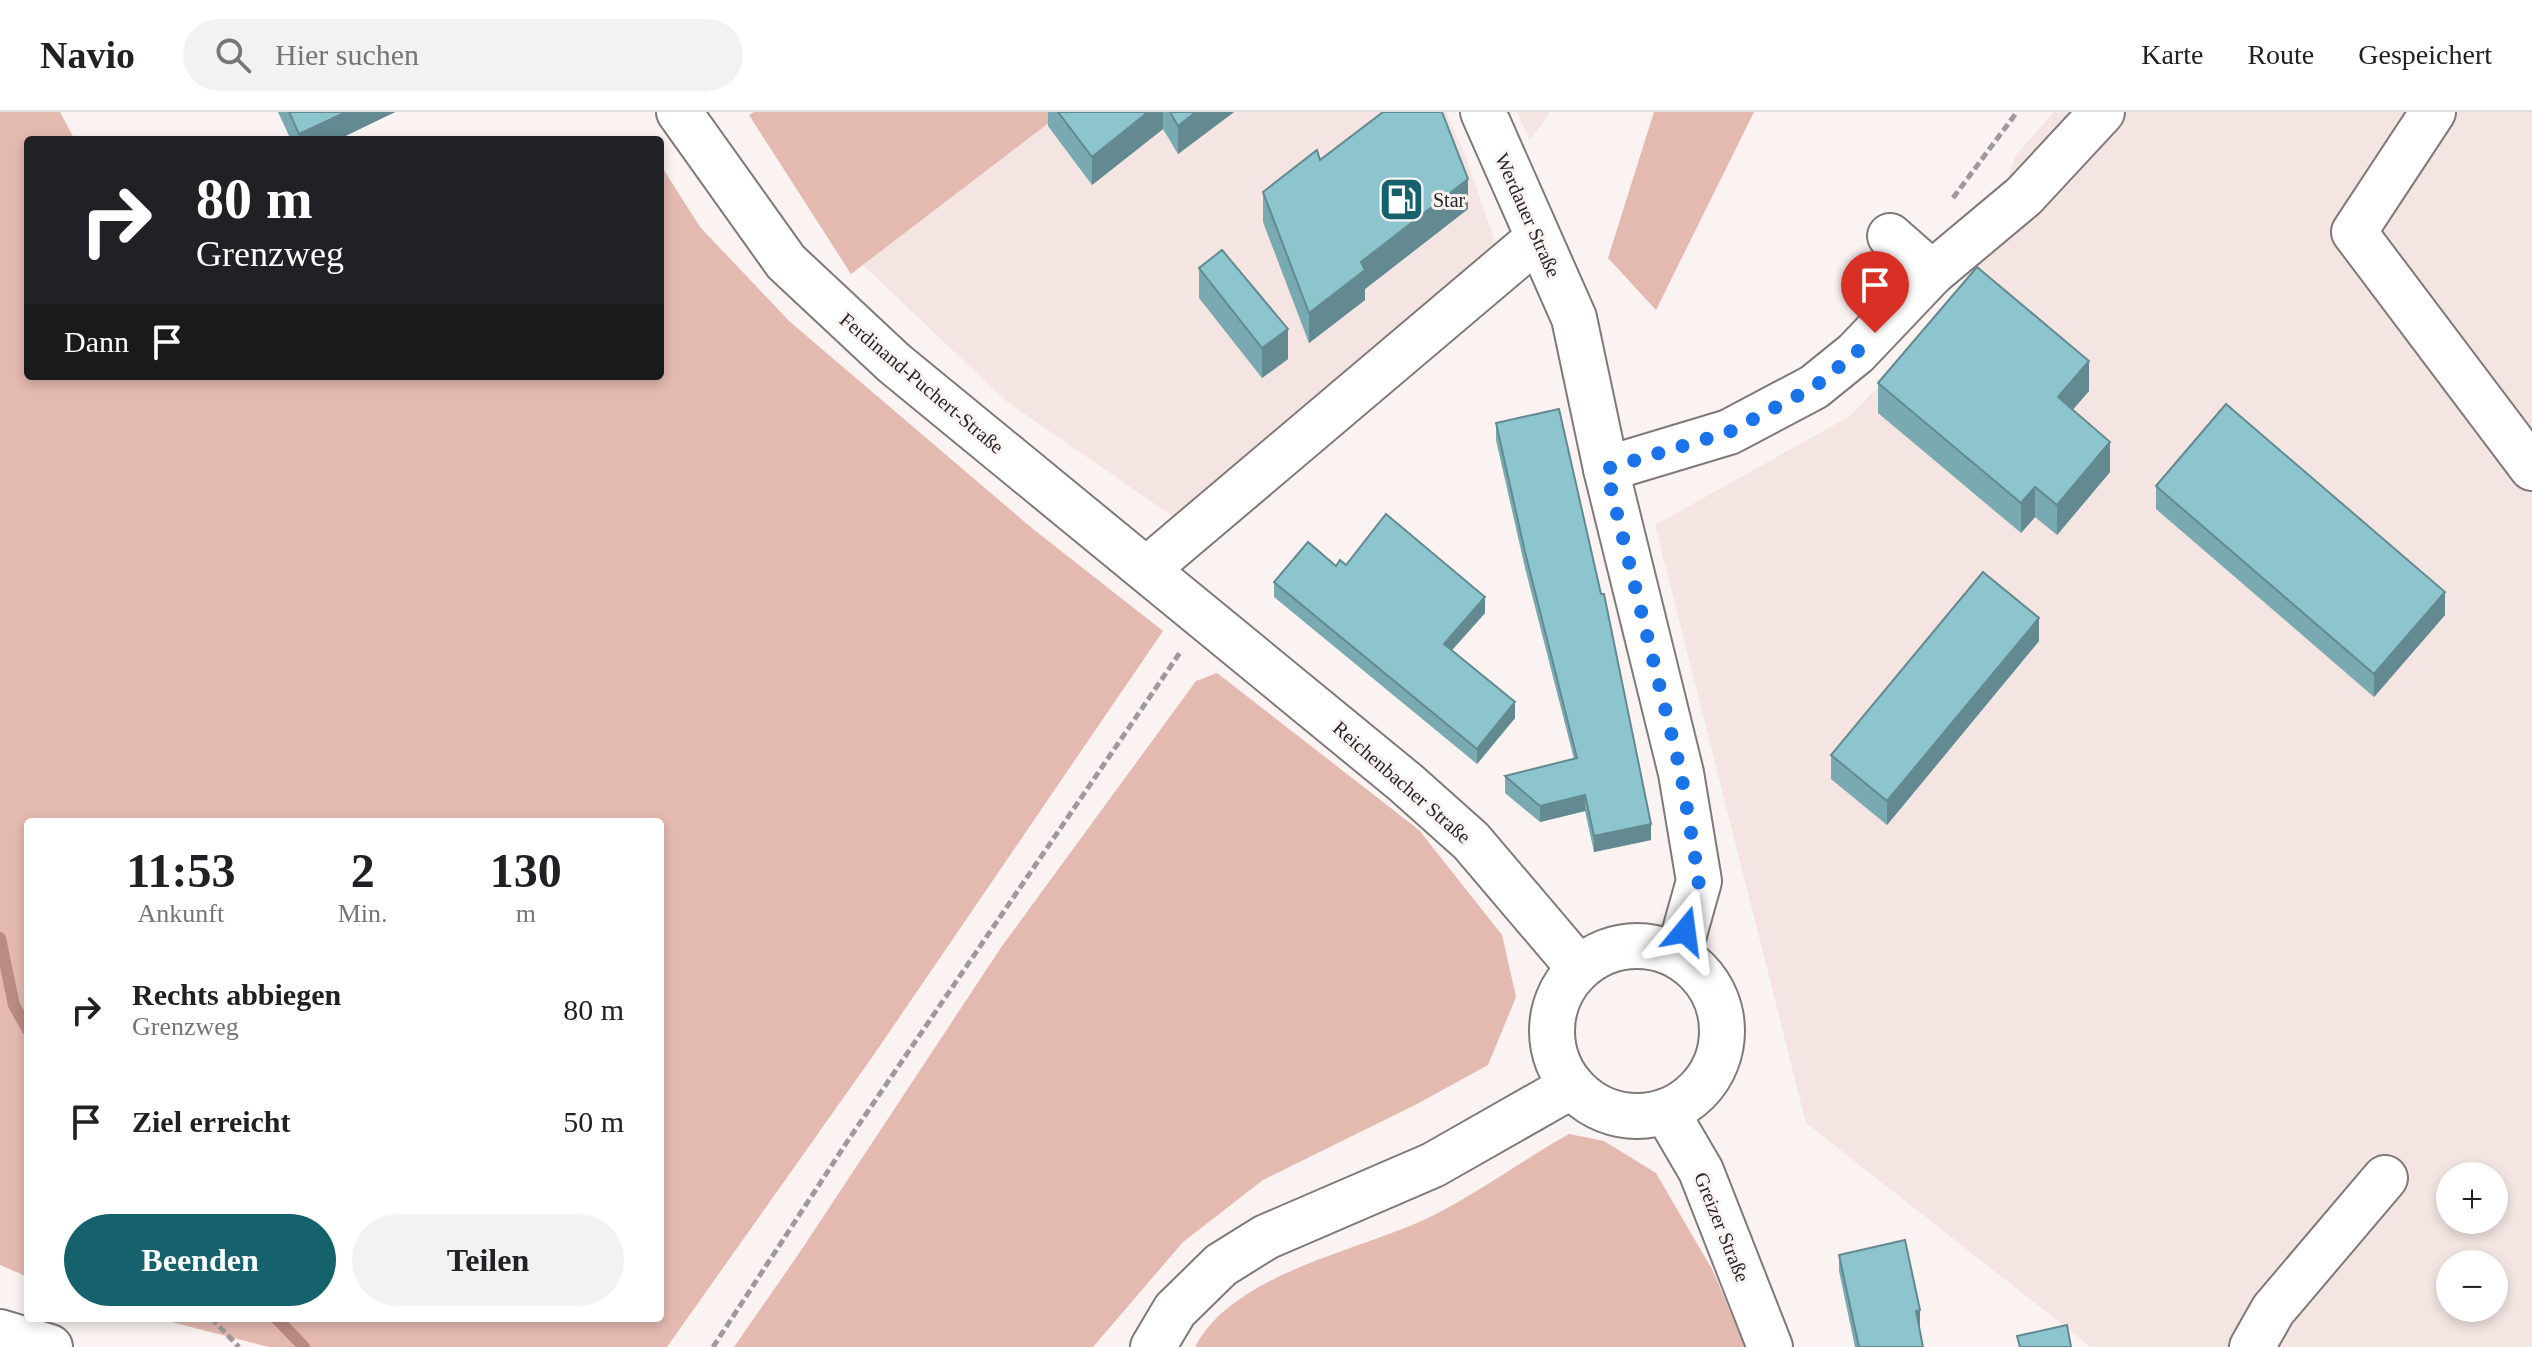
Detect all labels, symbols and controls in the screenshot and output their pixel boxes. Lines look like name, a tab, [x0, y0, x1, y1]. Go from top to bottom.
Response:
search box	[183, 19, 743, 91]
icon: search	[211, 33, 255, 77]
text: Navio	[40, 34, 135, 76]
text: Hier suchen	[275, 38, 419, 71]
text: Karte	[2141, 39, 2203, 70]
text: Route	[2247, 39, 2314, 70]
text: Gespeichert	[2358, 39, 2492, 70]
street label: Werdauer Straße	[1491, 150, 1565, 280]
icon: right	[64, 168, 168, 272]
text: 80 m	[196, 168, 313, 230]
fuel station icon: Star	[1378, 176, 1426, 224]
place label: Star	[1433, 189, 1466, 211]
text: Grenzweg	[196, 234, 344, 274]
pin	[1841, 251, 1909, 333]
icon: arrive	[1853, 263, 1897, 307]
street label: Ferdinand-Puchert-Straße	[836, 308, 1008, 458]
icon: arrive	[145, 320, 189, 364]
text: Dann	[64, 325, 129, 358]
street label: Reichenbacher Straße	[1329, 716, 1475, 848]
text: 11:53	[126, 844, 236, 897]
text: 2	[351, 844, 375, 897]
text: 130	[490, 844, 562, 897]
position arrow	[1643, 889, 1727, 973]
text: Ankunft	[138, 899, 224, 928]
text: Min.	[338, 899, 388, 928]
text: m	[516, 899, 536, 928]
text: Rechts abbiegen	[132, 978, 341, 1011]
icon: right	[64, 988, 108, 1032]
text: 80 m	[563, 993, 624, 1026]
text: Grenzweg	[132, 1012, 239, 1041]
icon: arrive	[64, 1100, 108, 1144]
text: Ziel erreicht	[132, 1105, 291, 1138]
text: 50 m	[563, 1105, 624, 1138]
map controls	[2436, 1162, 2508, 1322]
button: +	[2436, 1162, 2508, 1234]
street label: Greizer Straße	[1690, 1169, 1754, 1285]
button: Beenden	[64, 1214, 336, 1306]
button: Teilen	[352, 1214, 624, 1306]
button: −	[2436, 1250, 2508, 1322]

